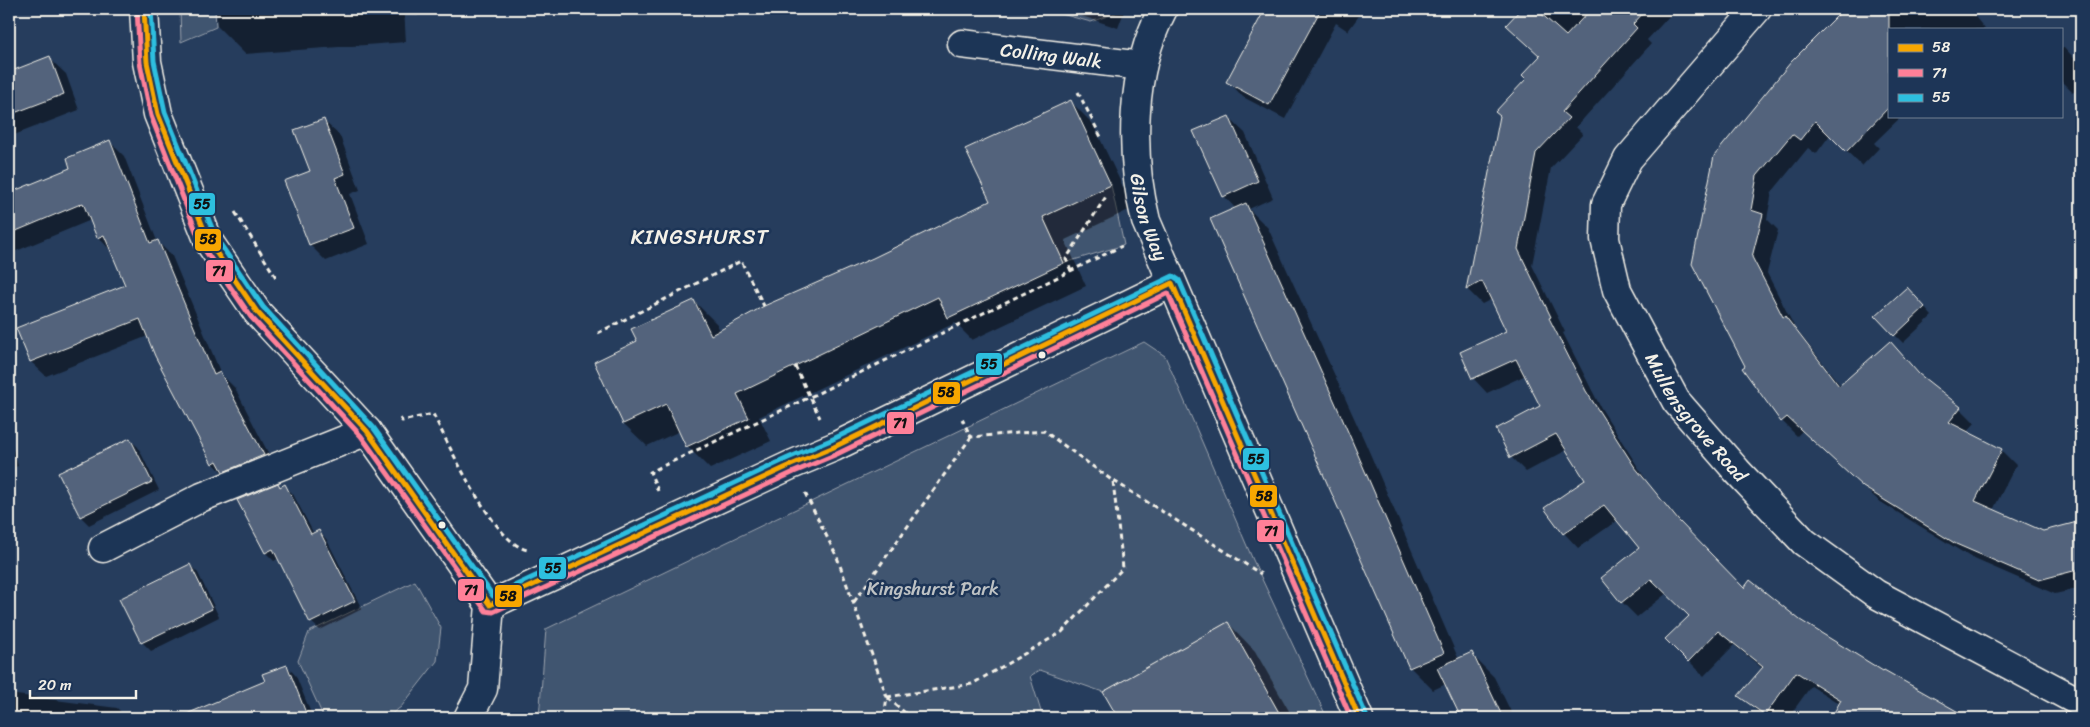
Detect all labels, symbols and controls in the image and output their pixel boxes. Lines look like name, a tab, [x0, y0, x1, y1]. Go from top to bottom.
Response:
legend	[1888, 28, 2062, 118]
street label: Colling Walk	[999, 32, 1104, 77]
text: 58	[1932, 34, 1950, 60]
text: 71	[1932, 60, 1947, 86]
text: 55	[1932, 84, 1950, 110]
street label: Gilson Way	[1121, 171, 1178, 266]
line badge: 55	[188, 192, 216, 216]
text: 55	[193, 192, 211, 217]
district label: KINGSHURST	[631, 218, 769, 256]
text: 58	[200, 227, 217, 252]
line badge: 58	[194, 228, 222, 252]
line badge: 71	[205, 259, 234, 283]
text: 71	[212, 259, 226, 284]
street label: Mullensgrove Road	[1636, 346, 1757, 491]
unlabelled marker	[1037, 350, 1047, 360]
line badge: 55	[975, 352, 1003, 376]
text: 55	[980, 352, 998, 377]
text: 58	[938, 380, 955, 405]
line badge: 58	[932, 381, 961, 405]
line badge: 71	[886, 411, 915, 435]
text: 71	[893, 411, 907, 436]
line badge: 55	[1242, 447, 1270, 471]
text: 55	[1247, 447, 1265, 472]
line badge: 58	[1249, 484, 1278, 508]
text: 58	[1256, 484, 1273, 509]
line badge: 71	[1256, 519, 1285, 543]
text: 71	[1264, 519, 1278, 544]
unlabelled marker	[437, 520, 447, 530]
line badge: 55	[538, 556, 567, 580]
text: 55	[544, 556, 562, 581]
park label: Kingshurst Park	[867, 572, 999, 605]
line badge: 71	[457, 578, 485, 602]
text: 71	[464, 578, 478, 603]
line badge: 58	[494, 584, 523, 608]
text: 58	[500, 584, 517, 609]
scale bar	[30, 667, 136, 699]
text: 20 m	[38, 672, 72, 698]

